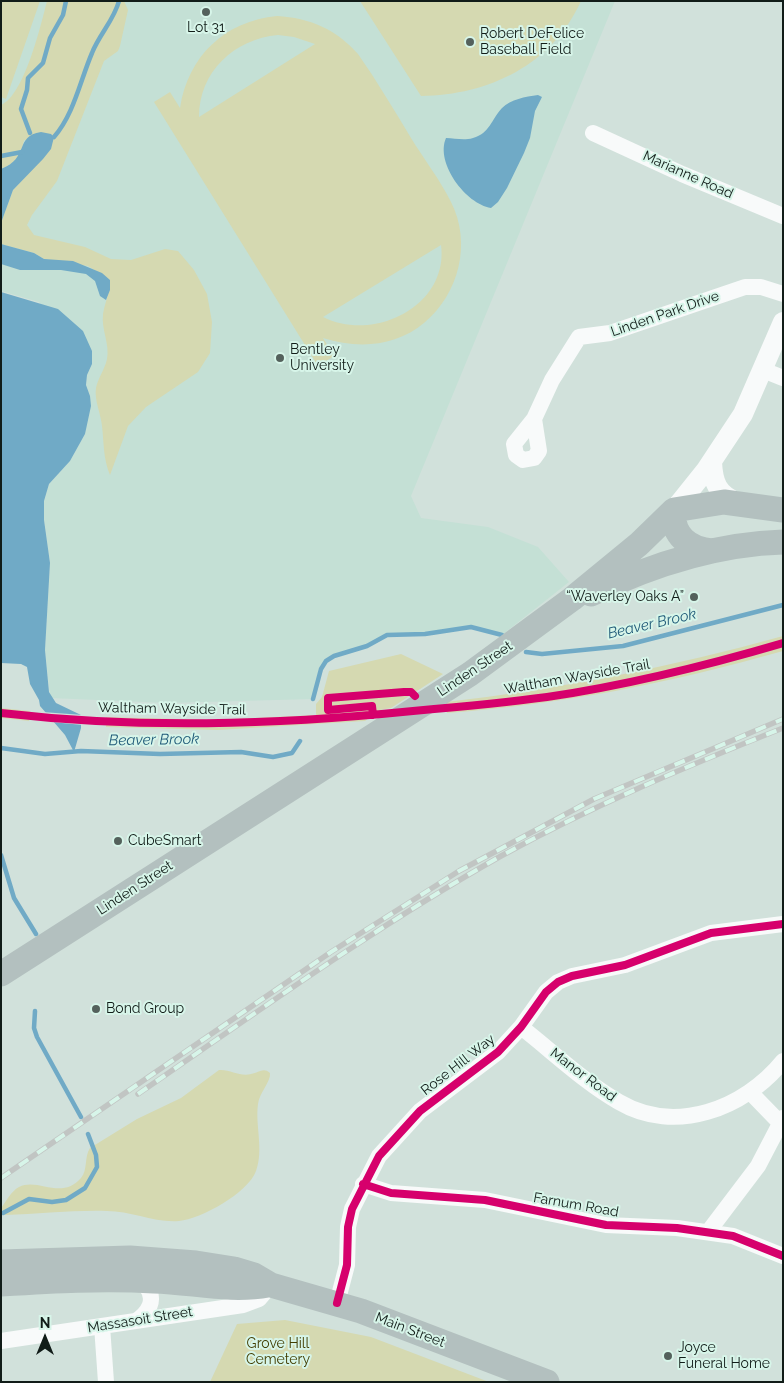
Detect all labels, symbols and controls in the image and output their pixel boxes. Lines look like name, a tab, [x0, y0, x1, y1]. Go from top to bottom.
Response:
marker: Lot 31	[200, 6, 212, 18]
place label: Lot 31	[187, 20, 225, 36]
place label: Robert DeFelice Baseball Field	[480, 26, 584, 58]
marker: Robert DeFelice Baseball Field	[464, 36, 476, 48]
street label: Marianne Road	[640, 148, 736, 202]
street label: Linden Park Drive	[609, 288, 721, 340]
place label: Bentley University	[290, 342, 354, 374]
marker: Bentley University	[274, 352, 286, 364]
place label: “Waverley Oaks A”	[566, 589, 684, 605]
marker: “Waverley Oaks A”	[688, 591, 700, 603]
water label: Beaver Brook	[606, 605, 698, 643]
street label: Linden Street	[434, 638, 516, 700]
street label: Waltham Wayside Trail	[503, 656, 651, 698]
street label: Waltham Wayside Trail	[98, 699, 246, 719]
water label: Beaver Brook	[109, 730, 199, 750]
place label: CubeSmart	[128, 833, 201, 849]
marker: CubeSmart	[112, 835, 124, 847]
street label: Linden Street	[94, 857, 176, 919]
place label: Bond Group	[106, 1001, 184, 1017]
marker: Bond Group	[90, 1003, 102, 1015]
street label: Rose Hill Way	[418, 1031, 498, 1099]
street label: Manor Road	[547, 1045, 619, 1105]
street label: Farnum Road	[532, 1189, 620, 1221]
street label: Massasoit Street	[86, 1303, 194, 1337]
street label: Main Street	[373, 1309, 447, 1351]
north arrow	[20, 1313, 70, 1363]
text: N	[40, 1315, 50, 1331]
park label: Grove Hill Cemetery	[246, 1336, 310, 1368]
place label: Joyce Funeral Home	[678, 1340, 770, 1372]
marker: Joyce Funeral Home	[662, 1350, 674, 1362]

